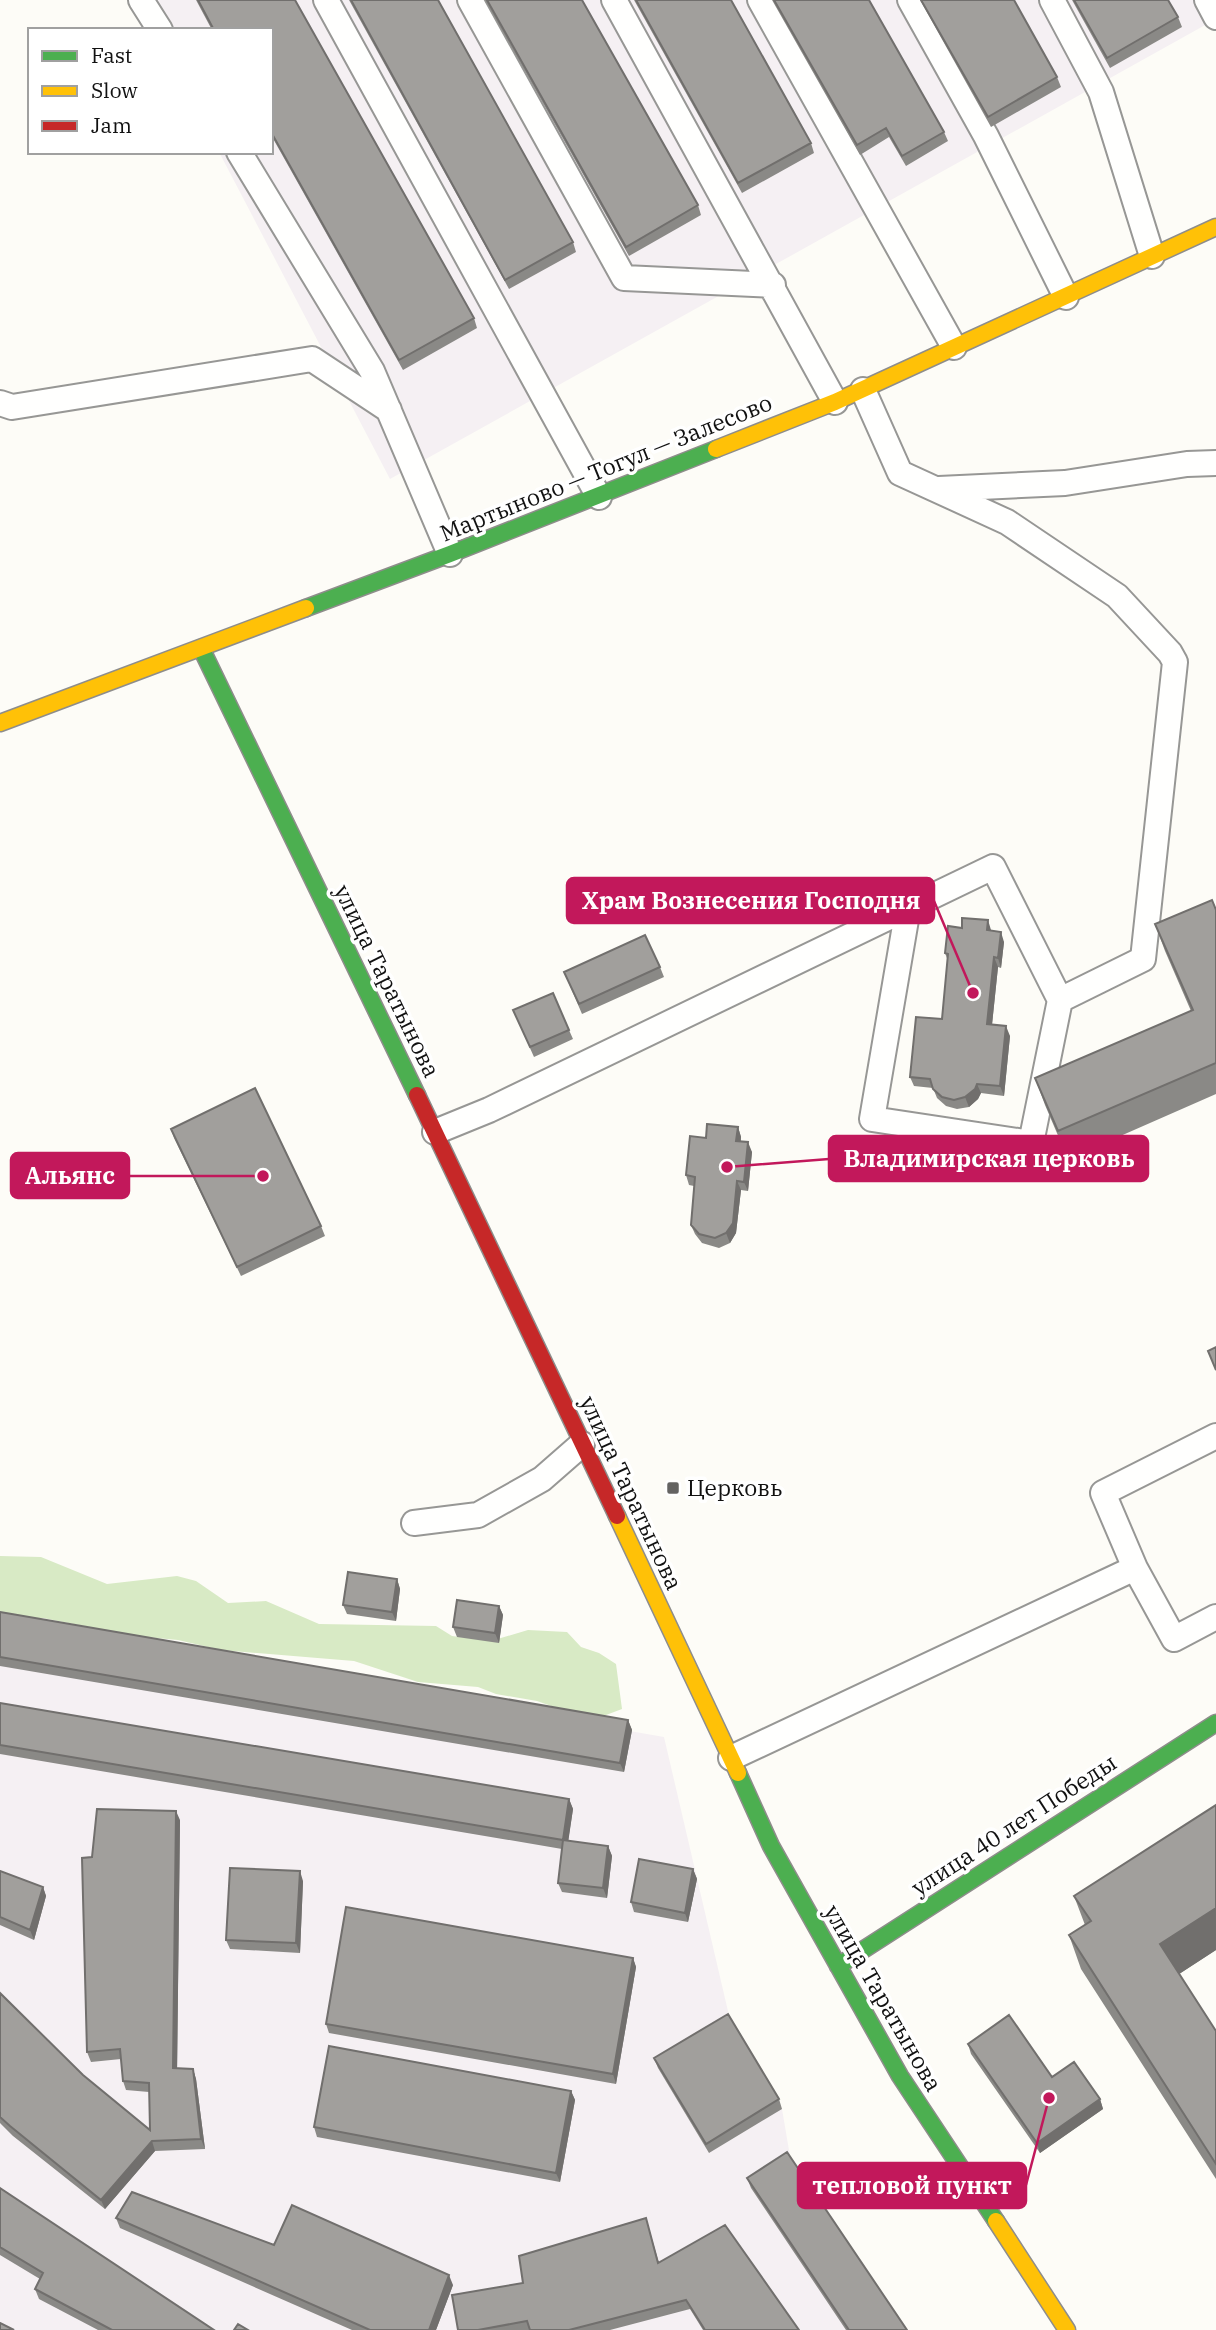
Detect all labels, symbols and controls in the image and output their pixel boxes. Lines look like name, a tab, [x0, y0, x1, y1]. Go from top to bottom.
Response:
legend	[28, 28, 273, 154]
text: Fast	[91, 41, 132, 69]
text: Slow	[91, 76, 138, 104]
text: Jam	[91, 111, 132, 139]
street label: Мартыново — Тогул — Залесово	[435, 387, 776, 548]
callout: Храм Вознесения Господня	[567, 878, 934, 923]
street label: улица Таратынова	[328, 879, 448, 1082]
text: Храм Вознесения Господня	[581, 884, 921, 916]
callout: Владимирская церковь	[829, 1136, 1148, 1181]
text: Владимирская церковь	[843, 1142, 1135, 1174]
callout: Альянс	[11, 1153, 129, 1198]
text: Альянс	[25, 1159, 115, 1191]
street label: улица Таратынова	[574, 1391, 690, 1594]
place label: Церковь	[687, 1472, 782, 1502]
marker: Церковь	[665, 1480, 681, 1496]
street label: улица 40 лет Победы	[905, 1747, 1122, 1902]
street label: улица Таратынова	[818, 1899, 950, 2096]
callout: тепловой пункт	[798, 2163, 1026, 2208]
text: тепловой пункт	[812, 2169, 1012, 2201]

